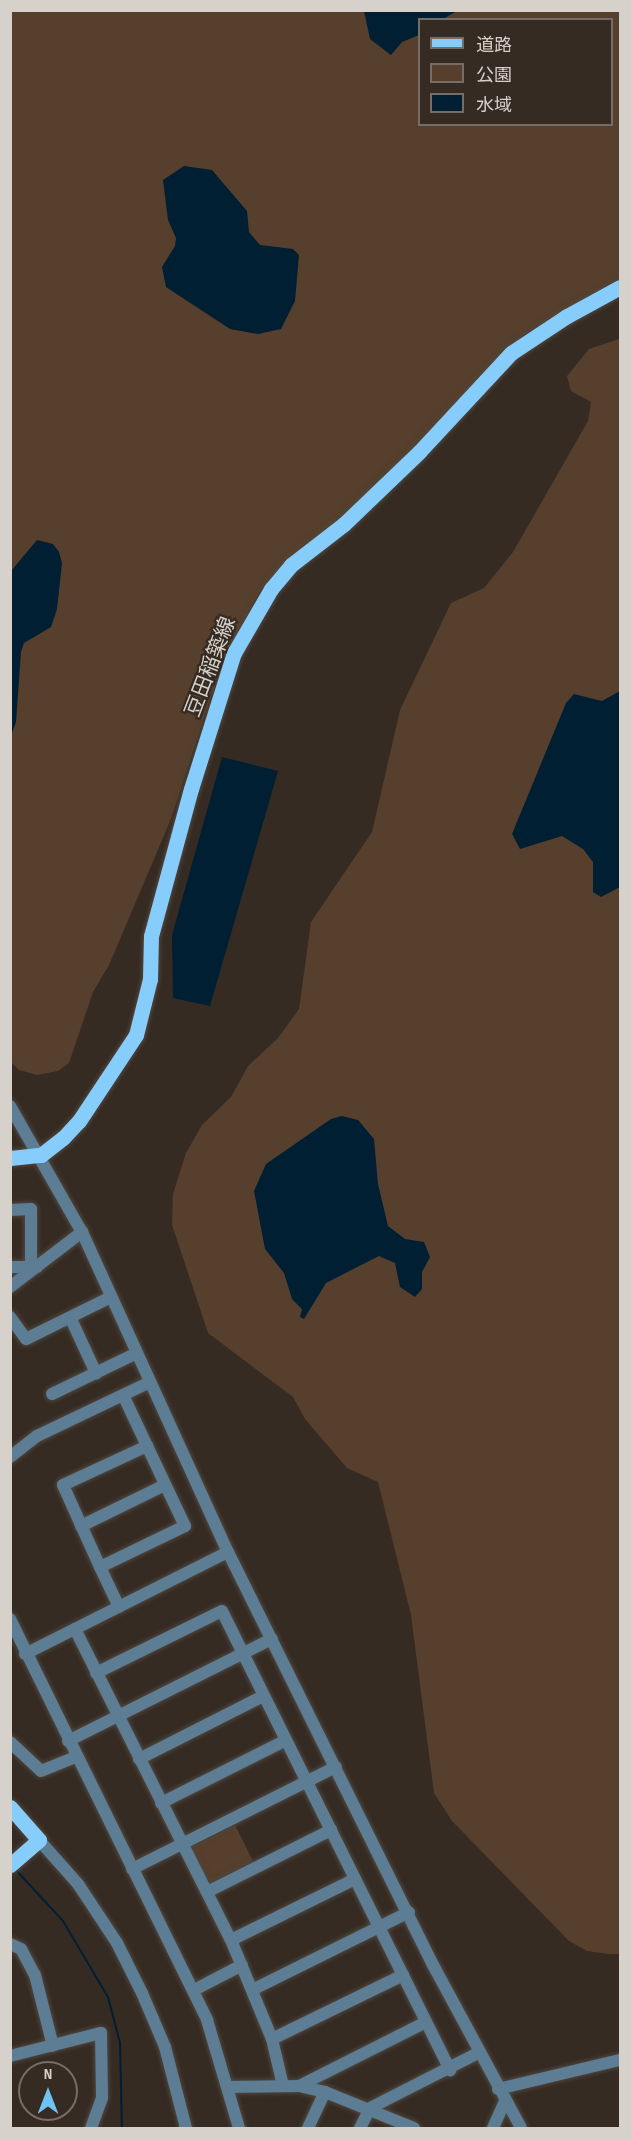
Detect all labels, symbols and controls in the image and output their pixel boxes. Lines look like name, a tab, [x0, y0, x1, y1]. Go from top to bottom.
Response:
legend	[418, 18, 613, 126]
text: 道路	[476, 35, 512, 56]
text: 公園	[476, 65, 512, 86]
text: 水域	[476, 95, 512, 116]
street label: 豆田稲築線	[180, 613, 242, 721]
north arrow	[18, 2061, 78, 2121]
text: N	[44, 2065, 52, 2084]

